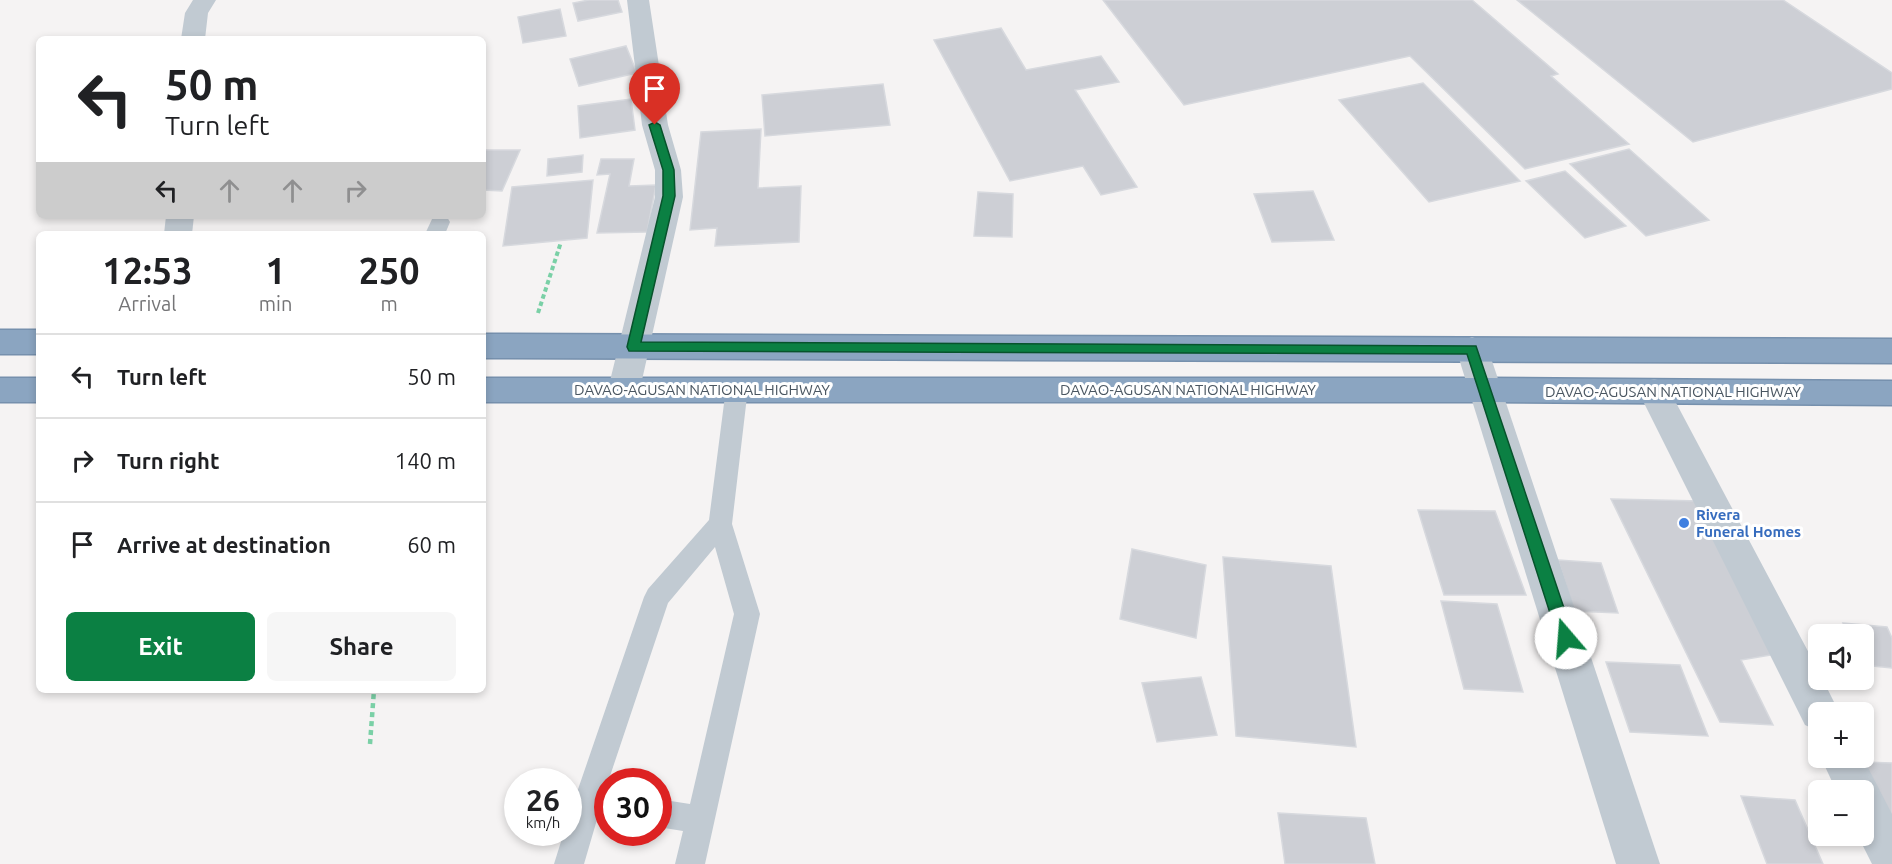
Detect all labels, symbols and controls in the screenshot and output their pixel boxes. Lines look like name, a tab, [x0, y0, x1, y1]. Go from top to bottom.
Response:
icon: left	[66, 60, 144, 138]
text: 50 m	[165, 61, 259, 108]
pin	[629, 63, 680, 125]
icon: arrive	[638, 72, 671, 105]
text: Turn left	[165, 110, 269, 140]
icon: left	[150, 174, 183, 207]
icon: ahead	[213, 174, 246, 207]
icon: ahead	[276, 174, 309, 207]
icon: right	[339, 174, 372, 207]
text: 12:53	[102, 250, 192, 291]
text: 1	[265, 250, 286, 291]
text: 250	[359, 250, 420, 291]
text: Arrival	[118, 292, 177, 315]
text: min	[259, 292, 292, 315]
text: m	[381, 292, 398, 315]
icon: left	[66, 360, 99, 393]
text: Turn left	[117, 364, 207, 389]
text: 50 m	[407, 364, 456, 389]
street label: DAVAO-AGUSAN NATIONAL HIGHWAY	[574, 381, 830, 398]
street label: DAVAO-AGUSAN NATIONAL HIGHWAY	[1060, 381, 1316, 398]
street label: DAVAO-AGUSAN NATIONAL HIGHWAY	[1545, 383, 1801, 400]
icon: right	[66, 444, 99, 477]
text: Turn right	[117, 448, 219, 473]
text: 140 m	[395, 448, 456, 473]
place label: Rivera Funeral Homes	[1696, 506, 1801, 540]
marker: Rivera Funeral Homes	[1677, 516, 1691, 530]
icon: arrive	[66, 528, 99, 561]
text: Arrive at destination	[117, 532, 331, 557]
text: 60 m	[407, 532, 456, 557]
position arrow	[1534, 606, 1598, 670]
button: Exit	[66, 612, 255, 681]
button: Share	[267, 612, 456, 681]
map controls	[1808, 624, 1874, 846]
button: sound	[1808, 624, 1874, 690]
button: +	[1808, 702, 1874, 768]
speed limit sign: 30	[594, 768, 672, 846]
button: −	[1808, 780, 1874, 846]
text: 26	[526, 783, 560, 817]
text: km/h	[526, 814, 560, 831]

